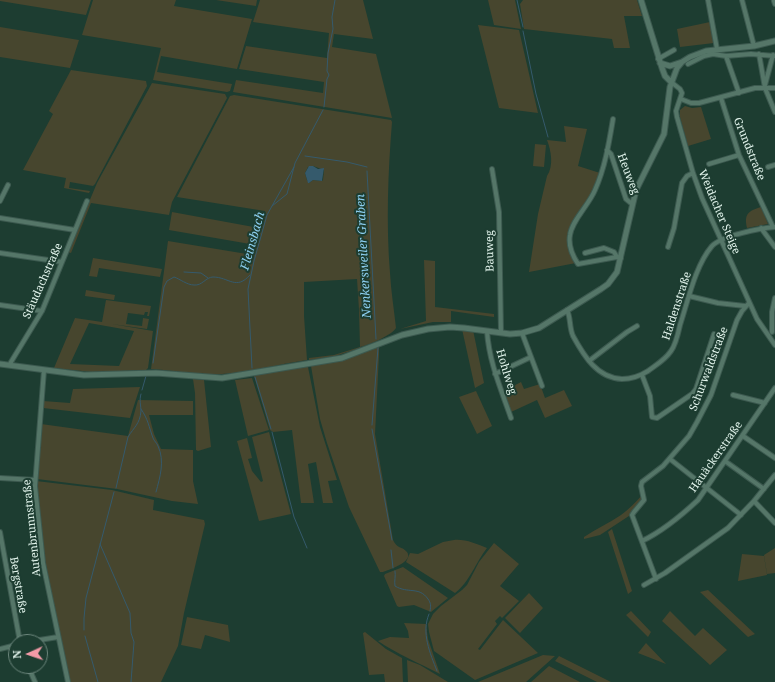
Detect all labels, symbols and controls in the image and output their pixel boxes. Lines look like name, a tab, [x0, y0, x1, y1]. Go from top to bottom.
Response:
street label: Grundstraße	[730, 116, 768, 182]
street label: Heuweg	[614, 152, 642, 196]
street label: Weidacher Steige	[695, 168, 743, 256]
water label: Nenkersweiler Graben	[354, 194, 374, 318]
water label: Fleinsbach	[238, 210, 268, 272]
street label: Bauweg	[483, 230, 497, 272]
street label: Stäudachstraße	[20, 241, 66, 321]
street label: Haldenstraße	[660, 270, 694, 342]
street label: Schurwaldstraße	[687, 325, 731, 413]
street label: Hohlweg	[493, 348, 519, 396]
street label: Hauäckerstraße	[687, 419, 745, 495]
street label: Autenbrunnstraße	[20, 479, 44, 577]
street label: Bergstraße	[7, 556, 29, 614]
north arrow	[8, 634, 48, 674]
text: N	[9, 650, 24, 659]

